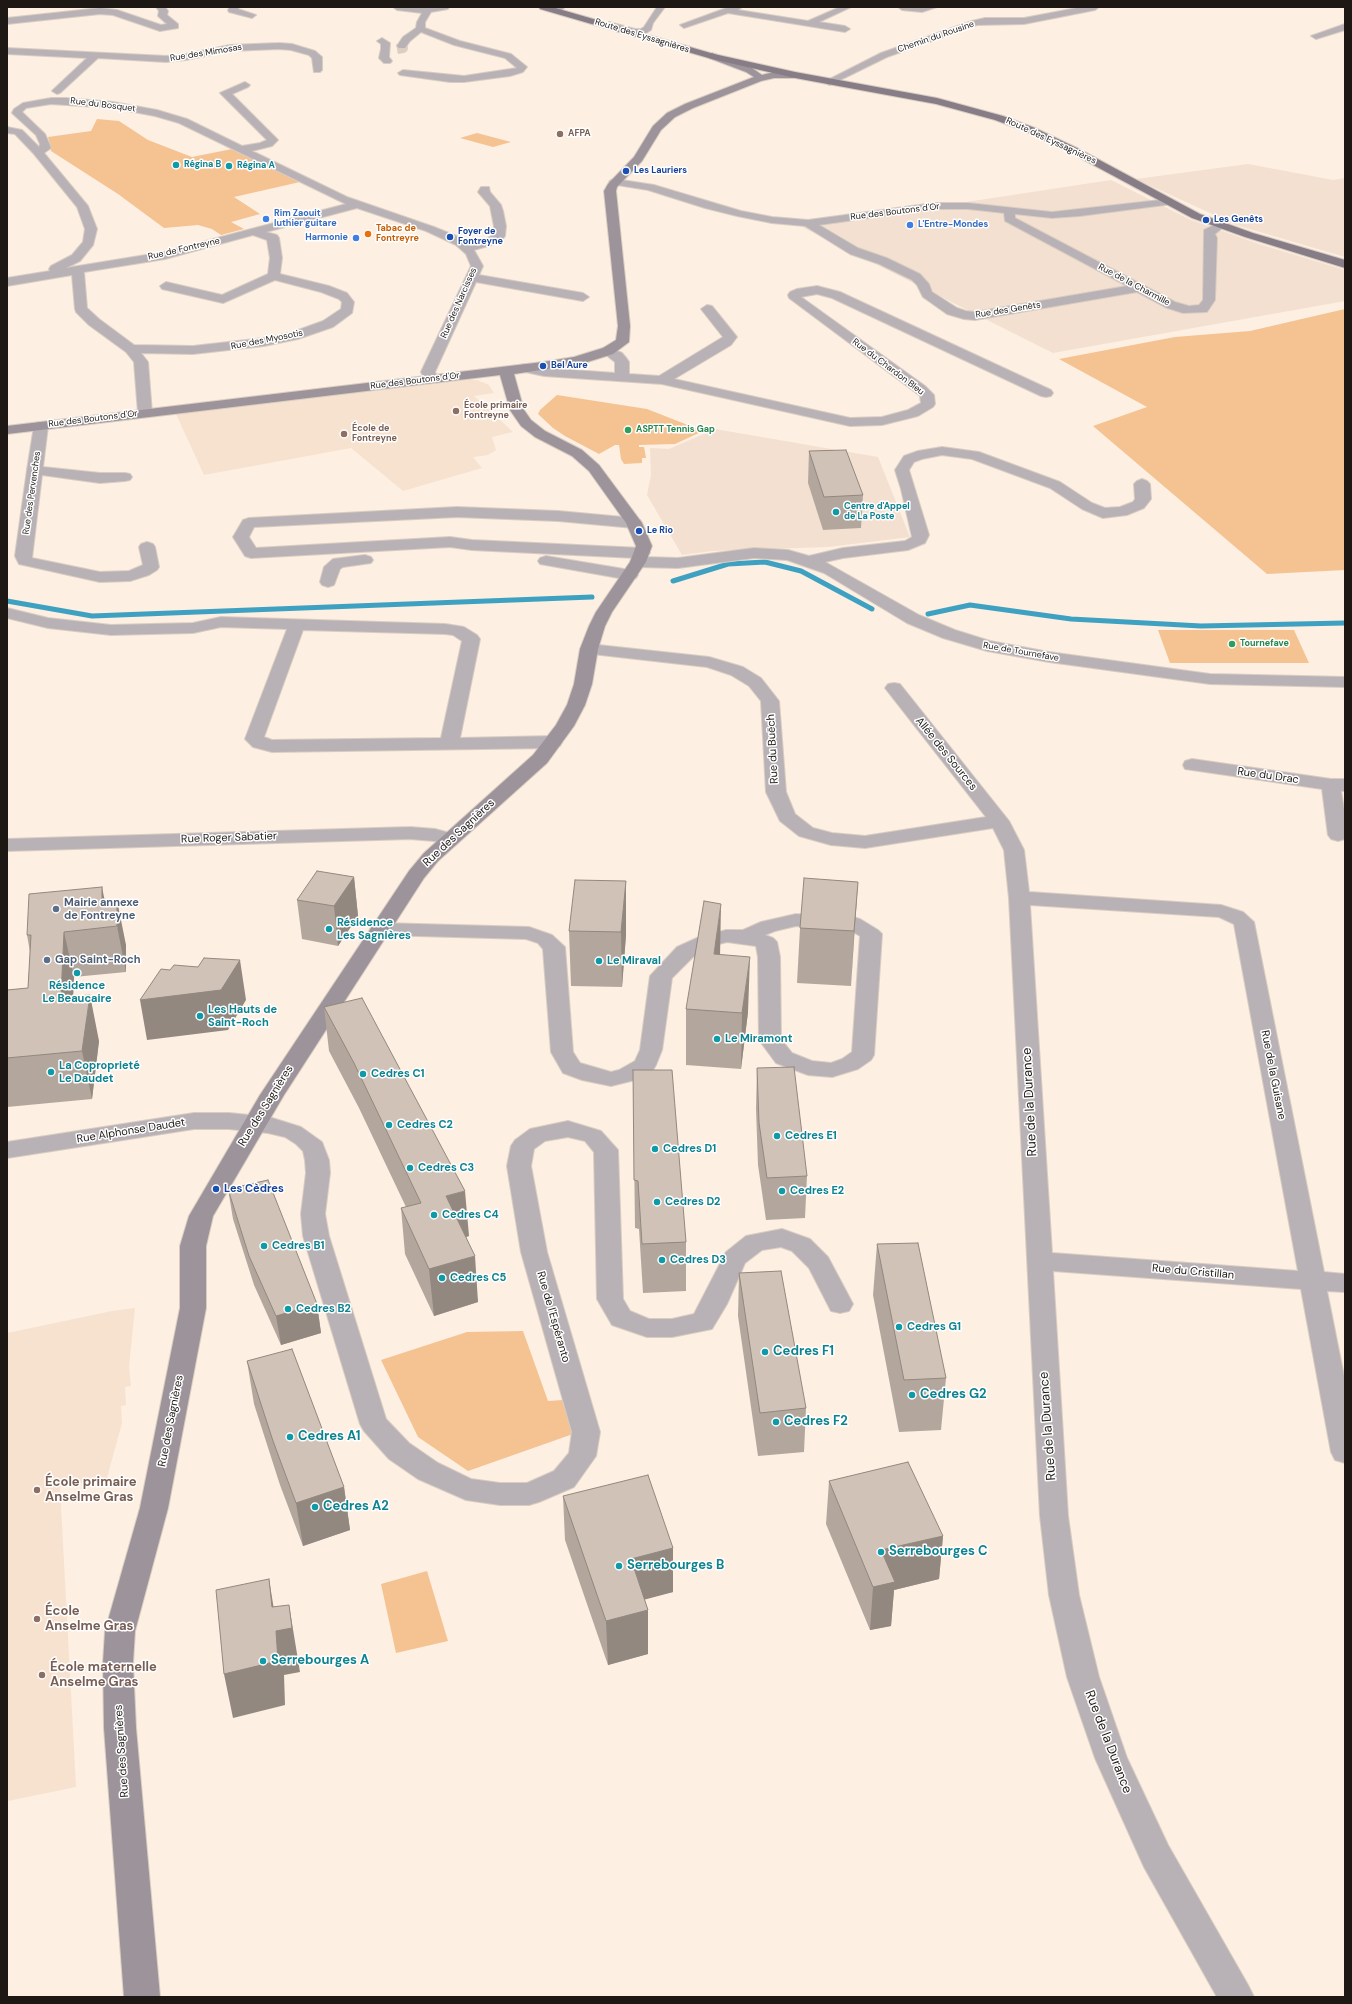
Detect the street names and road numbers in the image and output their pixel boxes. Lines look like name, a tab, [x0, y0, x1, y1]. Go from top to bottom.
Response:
street label: Route des Eyssagnières	[593, 16, 691, 56]
street label: Chemin du Rousine	[896, 19, 976, 55]
street label: Rue des Mimosas	[169, 42, 243, 64]
street label: Rue du Bosquet	[70, 96, 136, 114]
street label: Route des Eyssagnières	[1004, 115, 1098, 167]
street label: Rue des Boutons d'Or	[850, 201, 940, 223]
street label: Rue de Fontreyne	[147, 236, 221, 262]
street label: Rue de la Charmille	[1096, 262, 1172, 308]
street label: Rue des Narcisses	[439, 266, 479, 340]
street label: Rue des Genêts	[975, 300, 1041, 320]
street label: Rue des Myosotis	[230, 328, 304, 352]
street label: Rue du Chardon Bleu	[850, 336, 926, 398]
street label: Rue des Boutons d'Or	[370, 370, 460, 392]
street label: Rue des Boutons d'Or	[48, 408, 138, 430]
street label: Rue des Pervenches	[21, 451, 43, 535]
street label: Rue de Tournefave	[982, 640, 1060, 664]
street label: Rue du Buëch	[765, 714, 781, 784]
street label: Allée des Sources	[912, 715, 980, 793]
street label: Rue du Drac	[1236, 765, 1300, 787]
street label: Rue des Sagnières	[421, 796, 497, 870]
street label: Rue Roger Sabatier	[181, 830, 277, 846]
street label: Rue de la Guisane	[1258, 1029, 1288, 1121]
street label: Rue de la Durance	[1019, 1047, 1041, 1157]
street label: Rue des Sagnières	[236, 1063, 296, 1149]
street label: Rue Alphonse Daudet	[76, 1116, 186, 1146]
street label: Rue du Cristillan	[1151, 1262, 1235, 1282]
street label: Rue de l'Espéranto	[534, 1270, 572, 1364]
street label: Rue de la Durance	[1036, 1371, 1060, 1481]
street label: Rue des Sagnières	[156, 1374, 186, 1468]
street label: Rue de la Durance	[1081, 1688, 1135, 1796]
street label: Rue des Sagnières	[112, 1704, 132, 1798]

